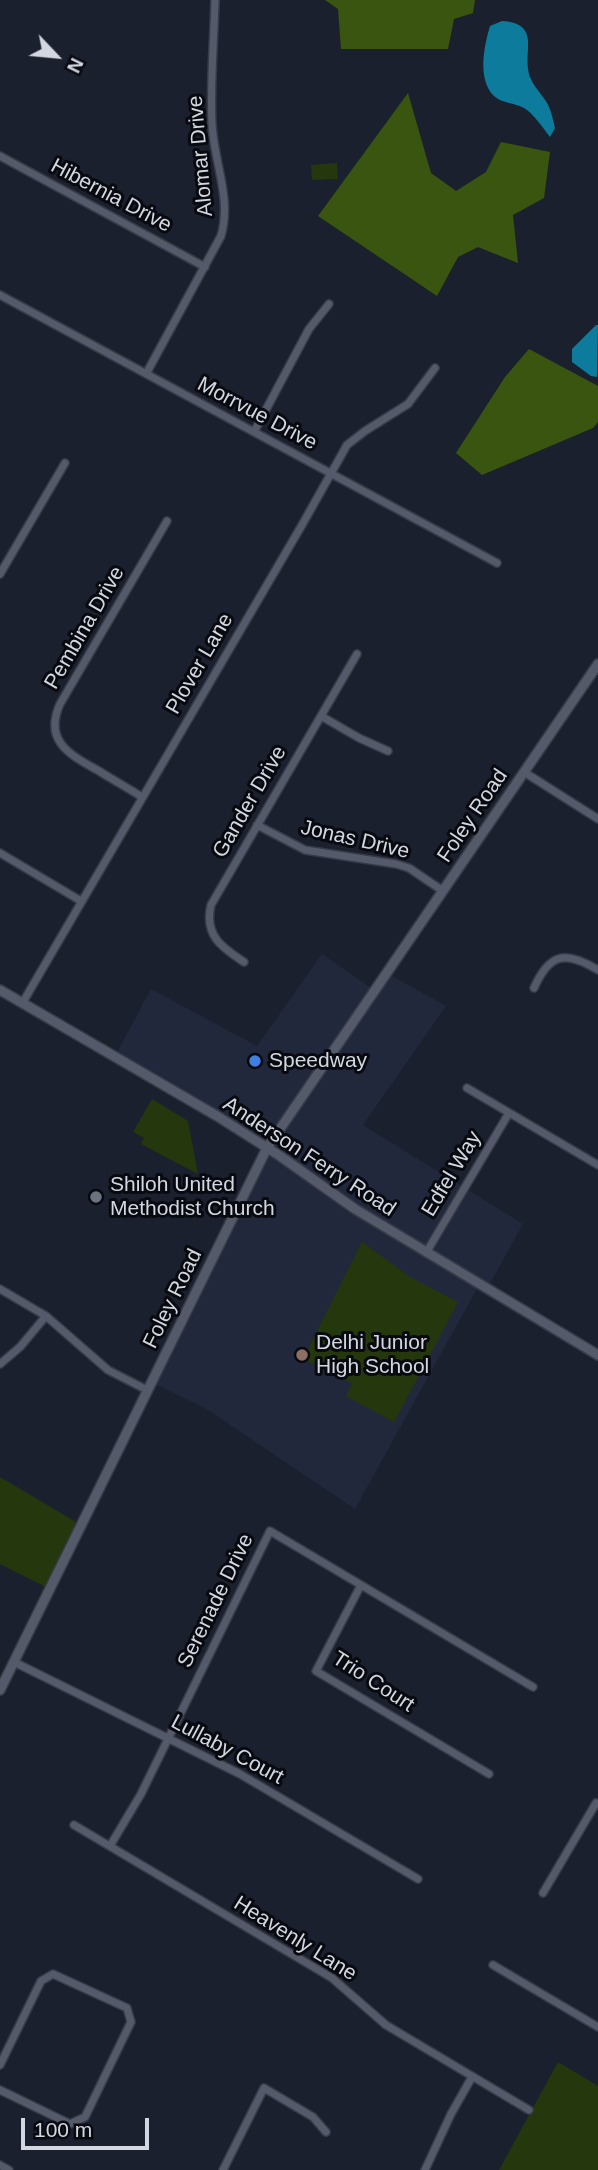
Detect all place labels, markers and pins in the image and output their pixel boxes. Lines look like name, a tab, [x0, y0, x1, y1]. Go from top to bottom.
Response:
place label: Speedway	[269, 1048, 367, 1074]
marker: Speedway	[247, 1053, 263, 1069]
place label: Shiloh United Methodist Church	[110, 1172, 275, 1222]
marker: Shiloh United Methodist Church	[88, 1189, 104, 1205]
place label: Delhi Junior High School	[316, 1330, 429, 1380]
marker: Delhi Junior High School	[294, 1347, 310, 1363]

